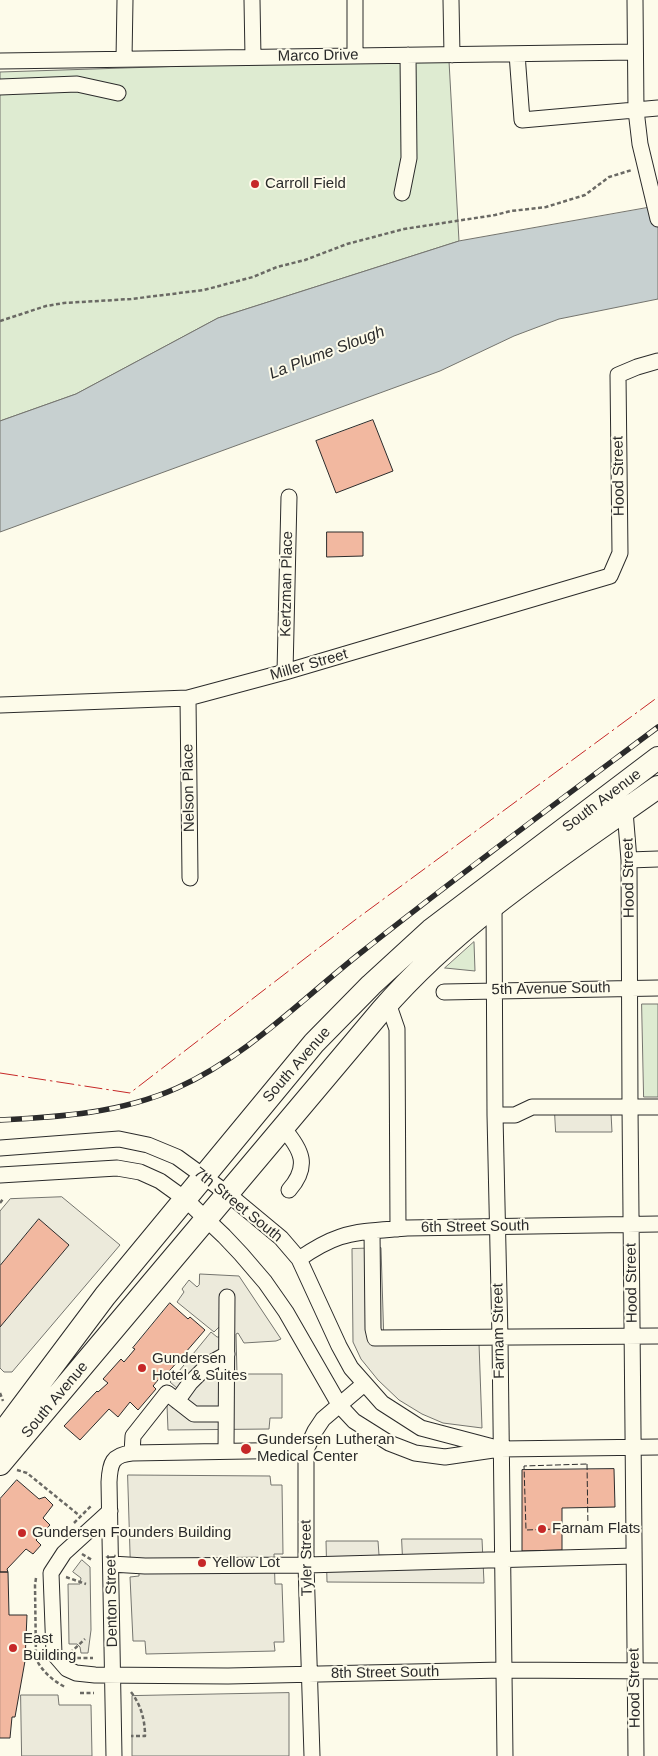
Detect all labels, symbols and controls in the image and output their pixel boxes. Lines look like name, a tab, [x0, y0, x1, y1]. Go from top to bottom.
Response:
street label: Marco Drive	[277, 46, 359, 66]
place label: Carroll Field	[265, 175, 346, 193]
marker: Carroll Field	[249, 178, 261, 190]
water label: La Plume Slough	[267, 322, 387, 384]
street label: Hood Street	[609, 436, 629, 516]
street label: Kertzman Place	[277, 531, 297, 637]
street label: Miller Street	[268, 645, 350, 685]
street label: Nelson Place	[179, 744, 199, 832]
street label: South Avenue	[559, 766, 645, 836]
street label: Hood Street	[619, 838, 639, 918]
street label: 5th Avenue South	[491, 979, 611, 999]
street label: South Avenue	[259, 1024, 335, 1106]
street label: 7th Street South	[190, 1164, 286, 1246]
street label: 6th Street South	[421, 1217, 529, 1237]
street label: Hood Street	[622, 1243, 642, 1323]
street label: Farnam Street	[489, 1283, 509, 1379]
place label: Gundersen Hotel & Suites	[152, 1350, 247, 1385]
street label: South Avenue	[18, 1358, 92, 1442]
marker: Gundersen Hotel & Suites	[136, 1362, 148, 1374]
place label: Gundersen Lutheran Medical Center	[257, 1431, 395, 1466]
marker: Gundersen Lutheran Medical Center	[239, 1442, 253, 1456]
street label: Tyler Street	[297, 1520, 317, 1596]
place label: Farnam Flats	[552, 1520, 640, 1538]
marker: Farnam Flats	[536, 1523, 548, 1535]
place label: Gundersen Founders Building	[32, 1524, 231, 1542]
marker: Gundersen Founders Building	[16, 1527, 28, 1539]
place label: Yellow Lot	[212, 1554, 280, 1572]
street label: Denton Street	[102, 1555, 122, 1647]
marker: Yellow Lot	[196, 1557, 208, 1569]
place label: East Building	[23, 1630, 76, 1665]
marker: East Building	[7, 1642, 19, 1654]
street label: Hood Street	[625, 1648, 645, 1728]
street label: 8th Street South	[331, 1663, 439, 1683]

